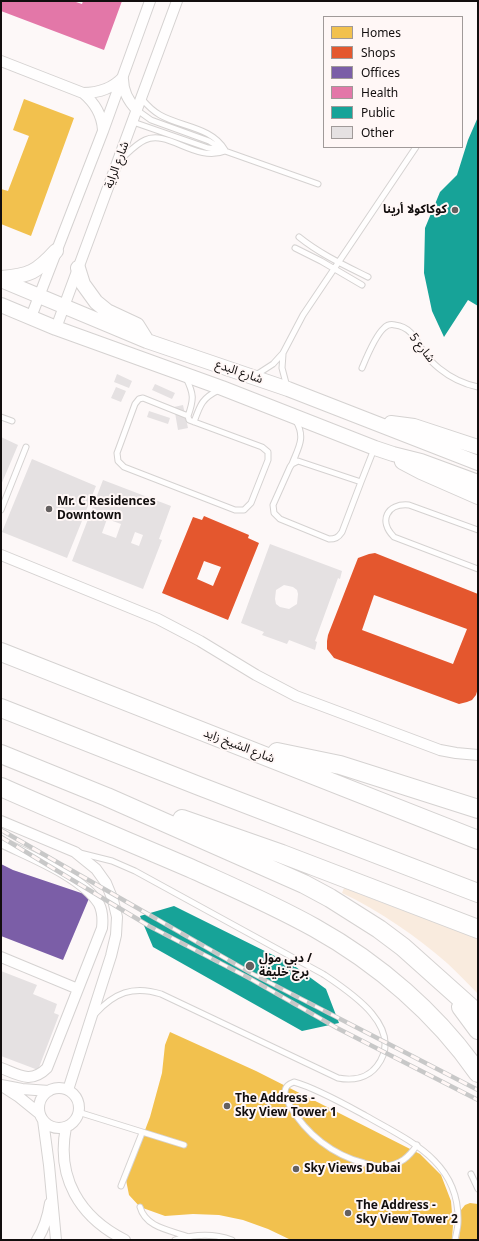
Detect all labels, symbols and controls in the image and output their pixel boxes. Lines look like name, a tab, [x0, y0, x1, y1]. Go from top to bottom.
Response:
legend	[323, 16, 463, 148]
text: Homes	[361, 24, 401, 41]
text: Shops	[361, 44, 395, 61]
text: Offices	[361, 64, 400, 81]
text: Health	[361, 84, 398, 101]
text: Public	[361, 104, 395, 121]
text: Other	[361, 124, 394, 141]
street label: شارع الراية	[102, 139, 132, 191]
place label: كوكاكولا أرينا	[383, 203, 447, 217]
marker: كوكاكولا أرينا	[450, 205, 460, 215]
street label: شارع 5	[406, 330, 438, 366]
street label: شارع البدع	[213, 357, 265, 387]
place label: Mr. C Residences Downtown	[57, 495, 156, 523]
marker: Mr. C Residences Downtown	[44, 504, 54, 514]
street label: شارع الشيخ زايد	[201, 726, 277, 766]
place label: دبي مول / برج خليفة	[259, 952, 312, 980]
marker: دبي مول / برج خليفة	[244, 960, 256, 972]
place label: The Address - Sky View Tower 1	[235, 1092, 337, 1120]
marker: The Address - Sky View Tower 1	[222, 1101, 232, 1111]
place label: Sky Views Dubai	[304, 1162, 401, 1176]
marker: Sky Views Dubai	[291, 1164, 301, 1174]
place label: The Address - Sky View Tower 2	[356, 1199, 458, 1227]
marker: The Address - Sky View Tower 2	[343, 1208, 353, 1218]

